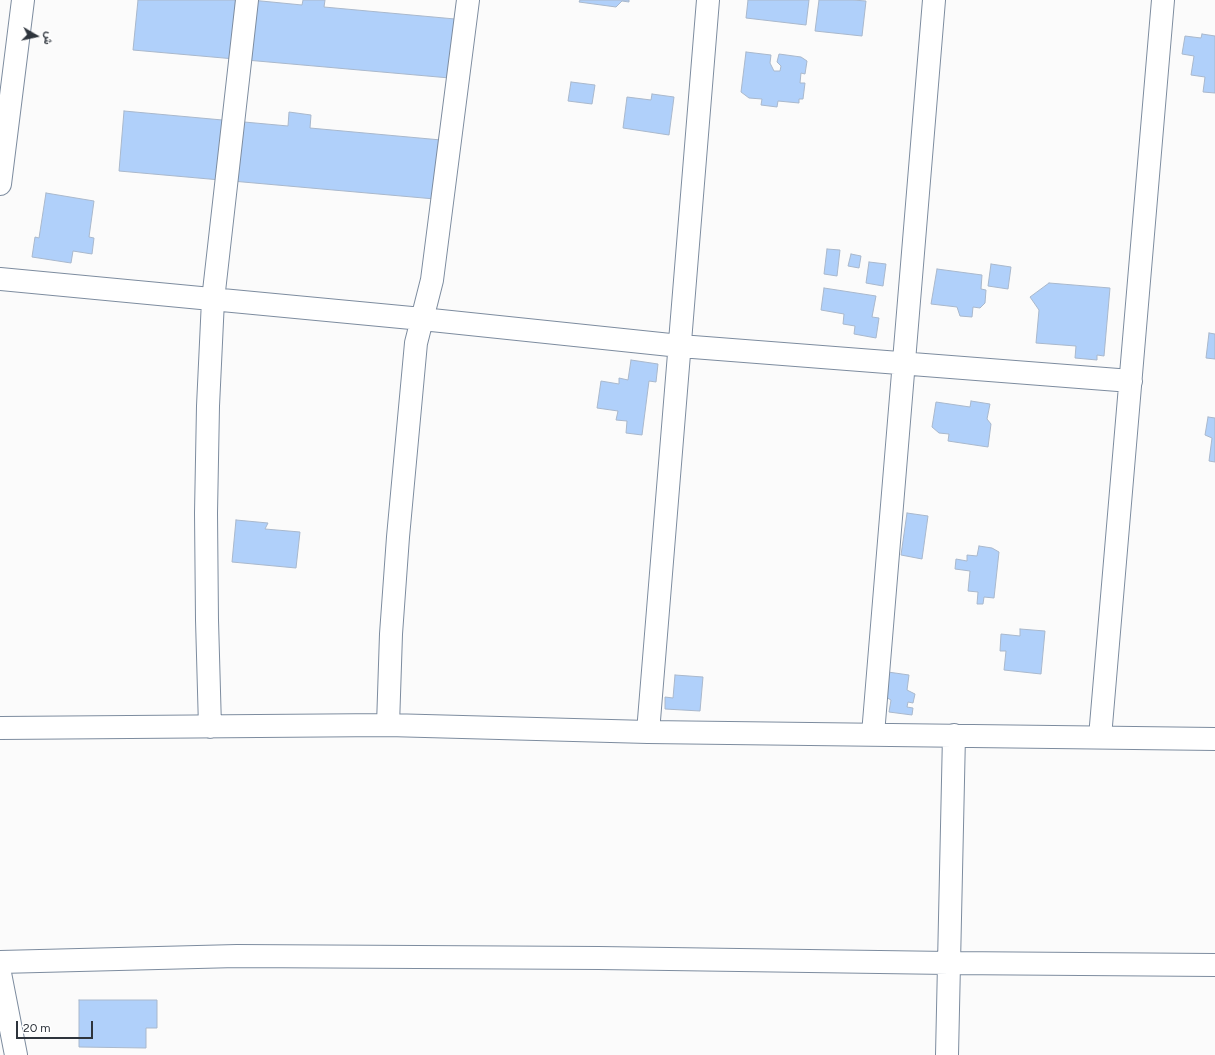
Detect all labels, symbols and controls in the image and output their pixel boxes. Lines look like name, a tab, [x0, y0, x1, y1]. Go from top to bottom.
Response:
north arrow	[16, 16, 56, 56]
text: ش	[41, 30, 56, 46]
scale bar	[18, 1013, 95, 1039]
text: 20 m	[23, 1021, 51, 1035]

